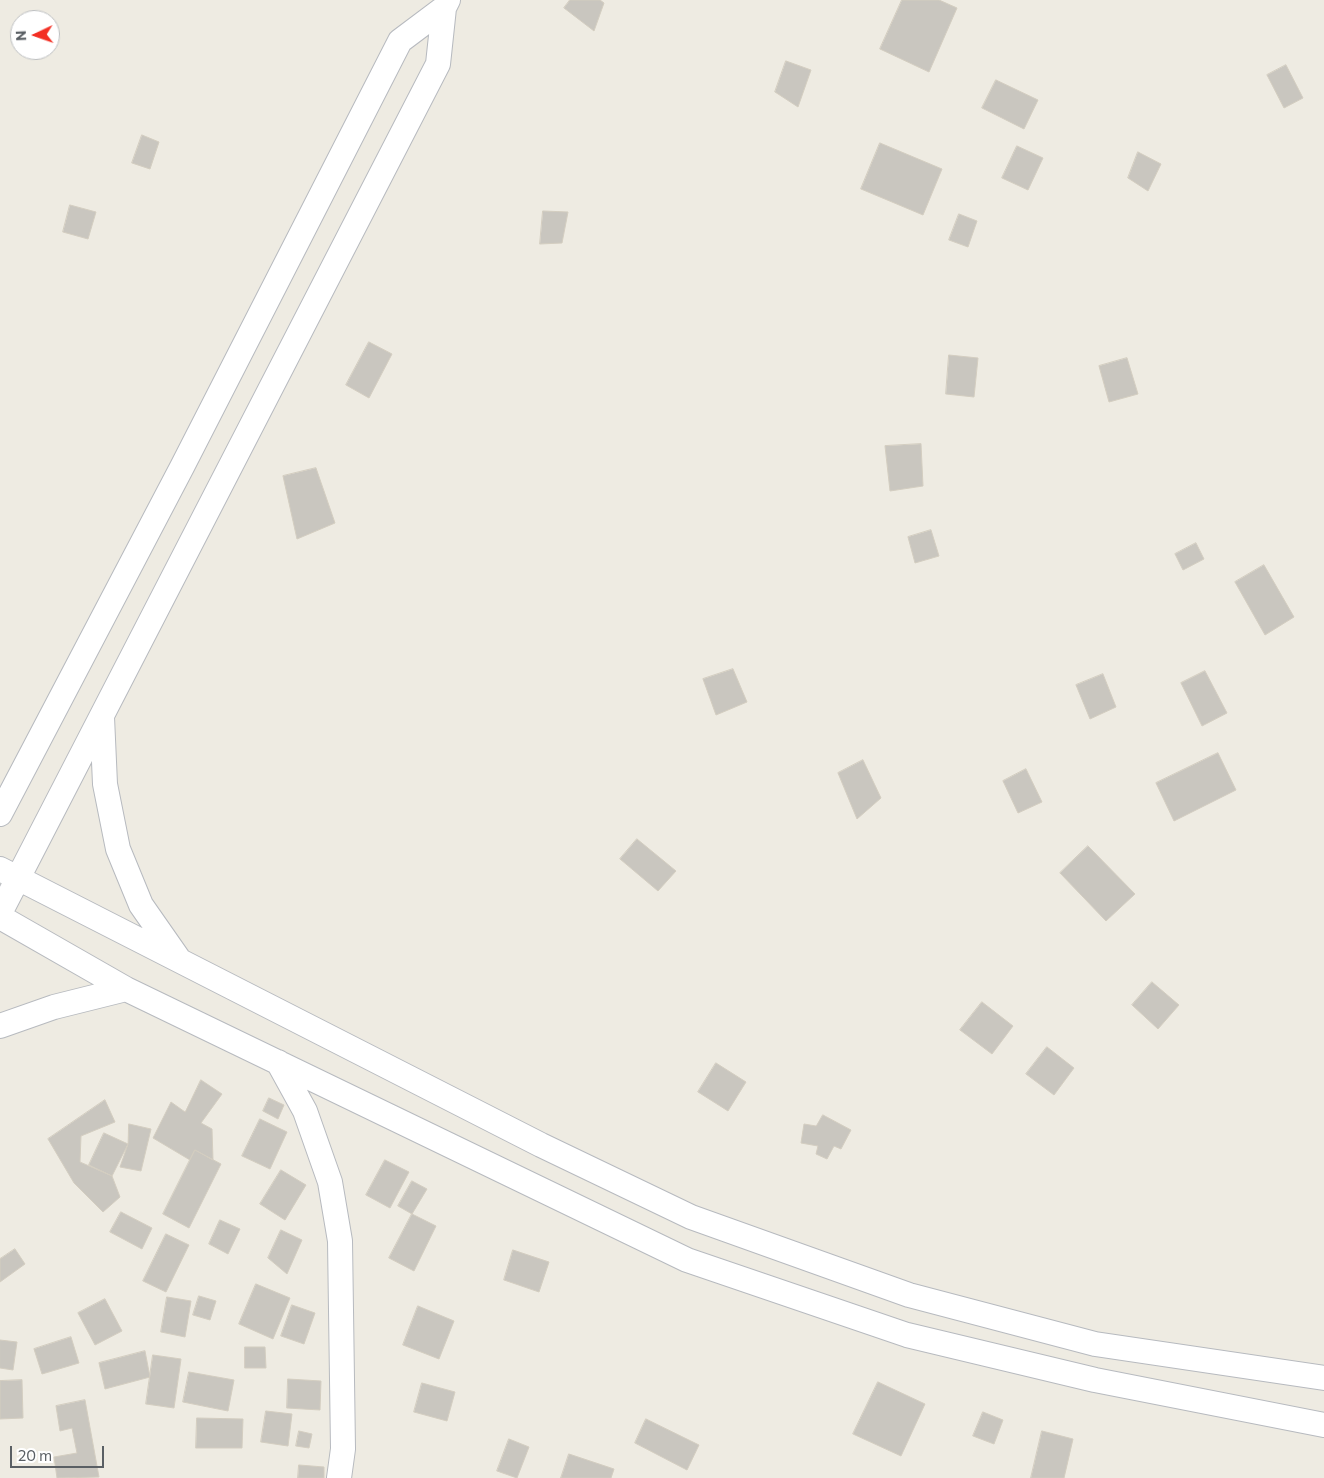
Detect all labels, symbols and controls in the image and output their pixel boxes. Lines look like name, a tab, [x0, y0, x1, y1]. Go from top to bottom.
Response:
north arrow	[10, 10, 60, 60]
text: N	[12, 30, 29, 41]
scale bar	[12, 1436, 106, 1468]
text: 20 m	[18, 1446, 52, 1464]

